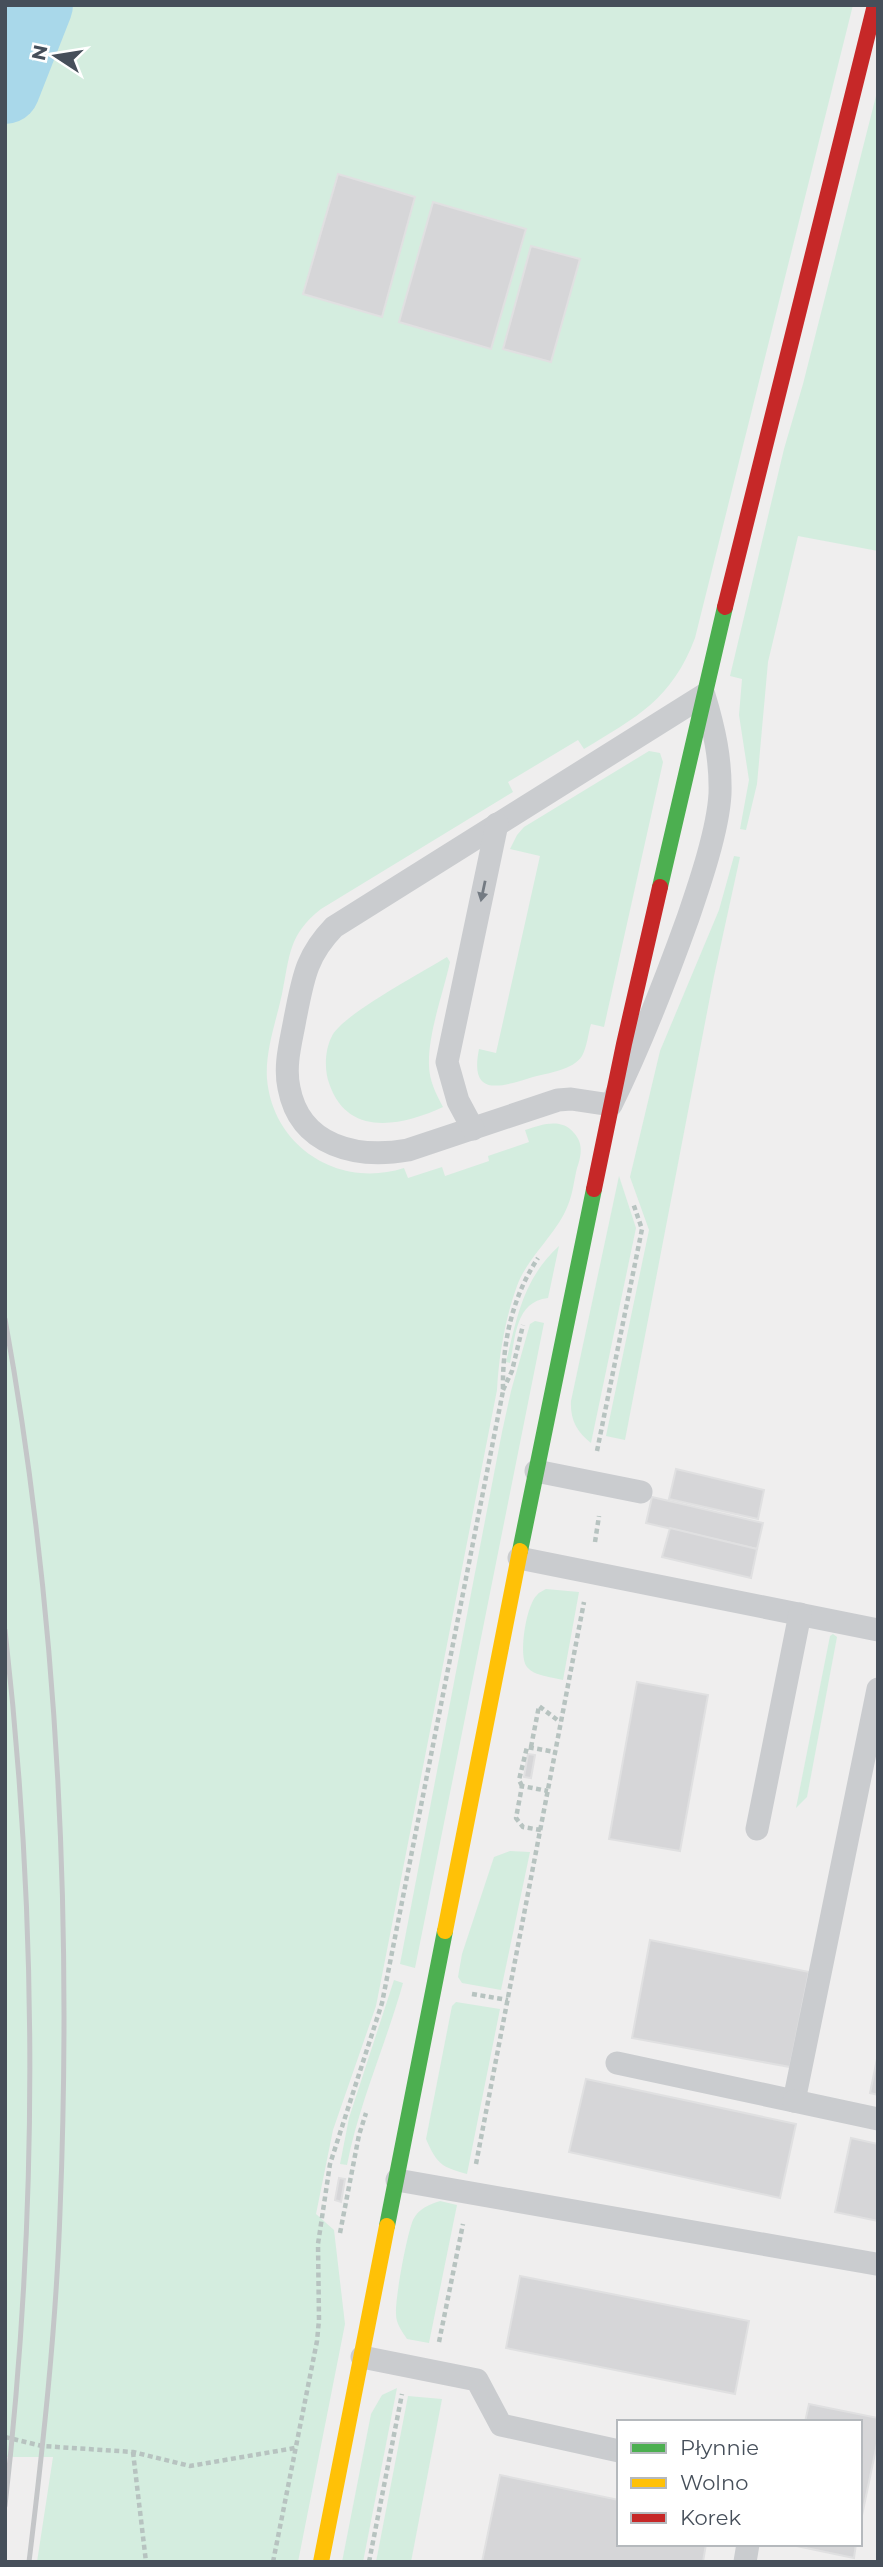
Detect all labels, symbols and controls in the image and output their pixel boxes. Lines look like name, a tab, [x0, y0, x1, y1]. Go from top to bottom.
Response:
north arrow	[21, 21, 91, 91]
text: N	[27, 43, 53, 62]
one-way arrow	[477, 880, 488, 902]
legend	[617, 2420, 862, 2546]
text: Płynnie	[680, 2435, 759, 2460]
text: Wolno	[680, 2470, 748, 2495]
text: Korek	[680, 2505, 741, 2530]

